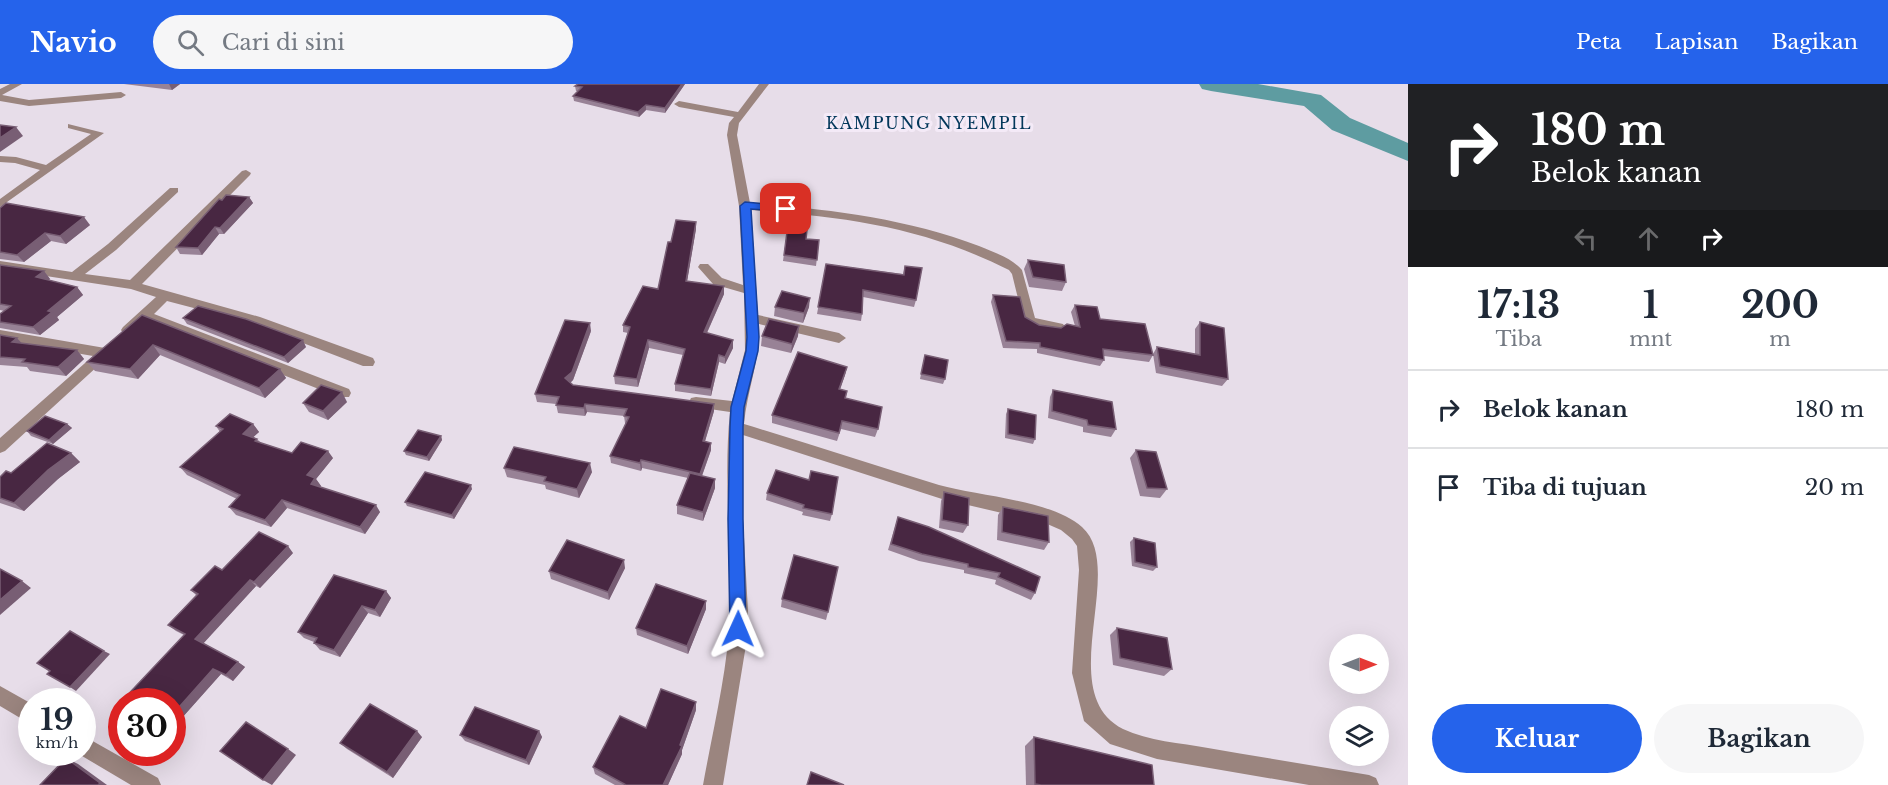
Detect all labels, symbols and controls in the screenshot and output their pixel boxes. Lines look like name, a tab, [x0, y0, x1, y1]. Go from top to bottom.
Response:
search box	[153, 15, 573, 69]
text: Navio	[30, 25, 117, 60]
icon: search	[174, 26, 207, 59]
text: Cari di sini	[222, 29, 345, 56]
text: Peta	[1576, 29, 1622, 55]
text: Lapisan	[1655, 29, 1738, 55]
text: Bagikan	[1771, 29, 1858, 55]
text: 180 m	[1531, 104, 1665, 156]
icon: right	[1432, 108, 1510, 186]
district label: KAMPUNG NYEMPIL	[826, 113, 1032, 133]
text: Belok kanan	[1531, 156, 1701, 189]
pin	[760, 183, 811, 234]
icon: arrive	[769, 192, 802, 225]
icon: left	[1569, 222, 1602, 255]
icon: ahead	[1632, 222, 1665, 255]
icon: right	[1695, 222, 1728, 255]
text: 17:13	[1477, 283, 1560, 328]
text: 1	[1643, 283, 1659, 328]
text: 200	[1741, 283, 1819, 328]
text: Tiba	[1495, 327, 1542, 351]
text: mnt	[1629, 327, 1672, 351]
text: m	[1769, 327, 1791, 351]
icon: right	[1432, 393, 1465, 426]
text: Belok kanan	[1483, 396, 1628, 423]
text: 180 m	[1795, 396, 1864, 423]
icon: arrive	[1432, 471, 1465, 504]
text: Tiba di tujuan	[1483, 474, 1647, 501]
text: 20 m	[1805, 474, 1864, 501]
position arrow	[706, 597, 770, 661]
north arrow	[1329, 634, 1389, 694]
map controls	[1329, 634, 1389, 766]
speed limit sign: 30	[108, 688, 186, 766]
text: 19	[40, 701, 74, 738]
button: Keluar	[1432, 704, 1642, 773]
button: Bagikan	[1654, 704, 1864, 773]
button: layers	[1329, 706, 1389, 766]
text: km/h	[36, 733, 78, 752]

